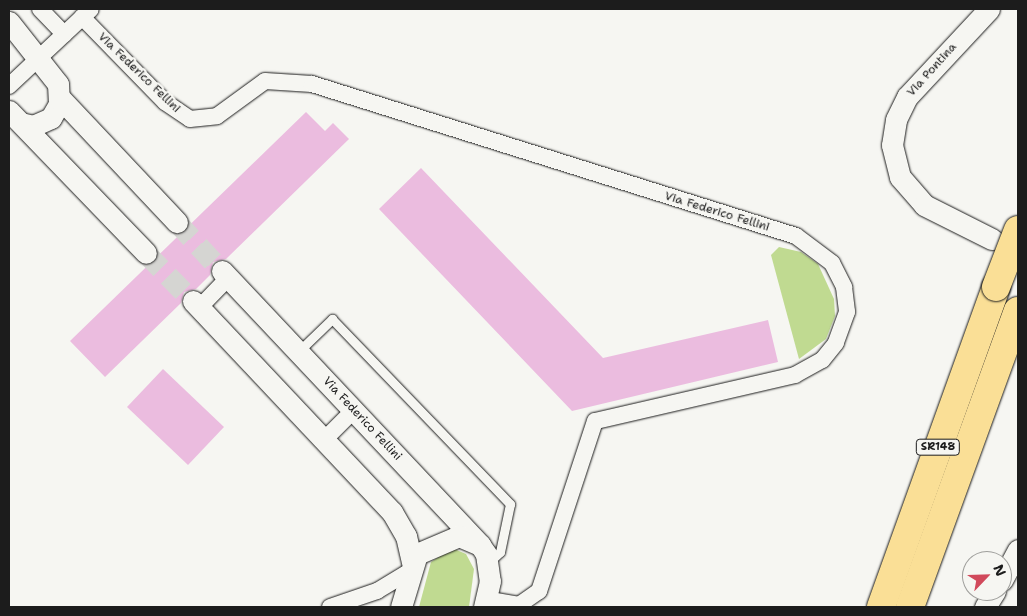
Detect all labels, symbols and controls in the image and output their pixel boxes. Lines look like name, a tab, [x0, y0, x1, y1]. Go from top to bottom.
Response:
street label: Via Federico Fellini	[95, 30, 183, 116]
street label: Via Pontina	[904, 40, 960, 100]
street label: Via Federico Fellini	[663, 189, 771, 235]
street label: Via Federico Fellini	[319, 374, 405, 464]
road number: SR148	[916, 438, 960, 456]
north arrow	[962, 551, 1012, 601]
text: N	[989, 562, 1010, 579]

